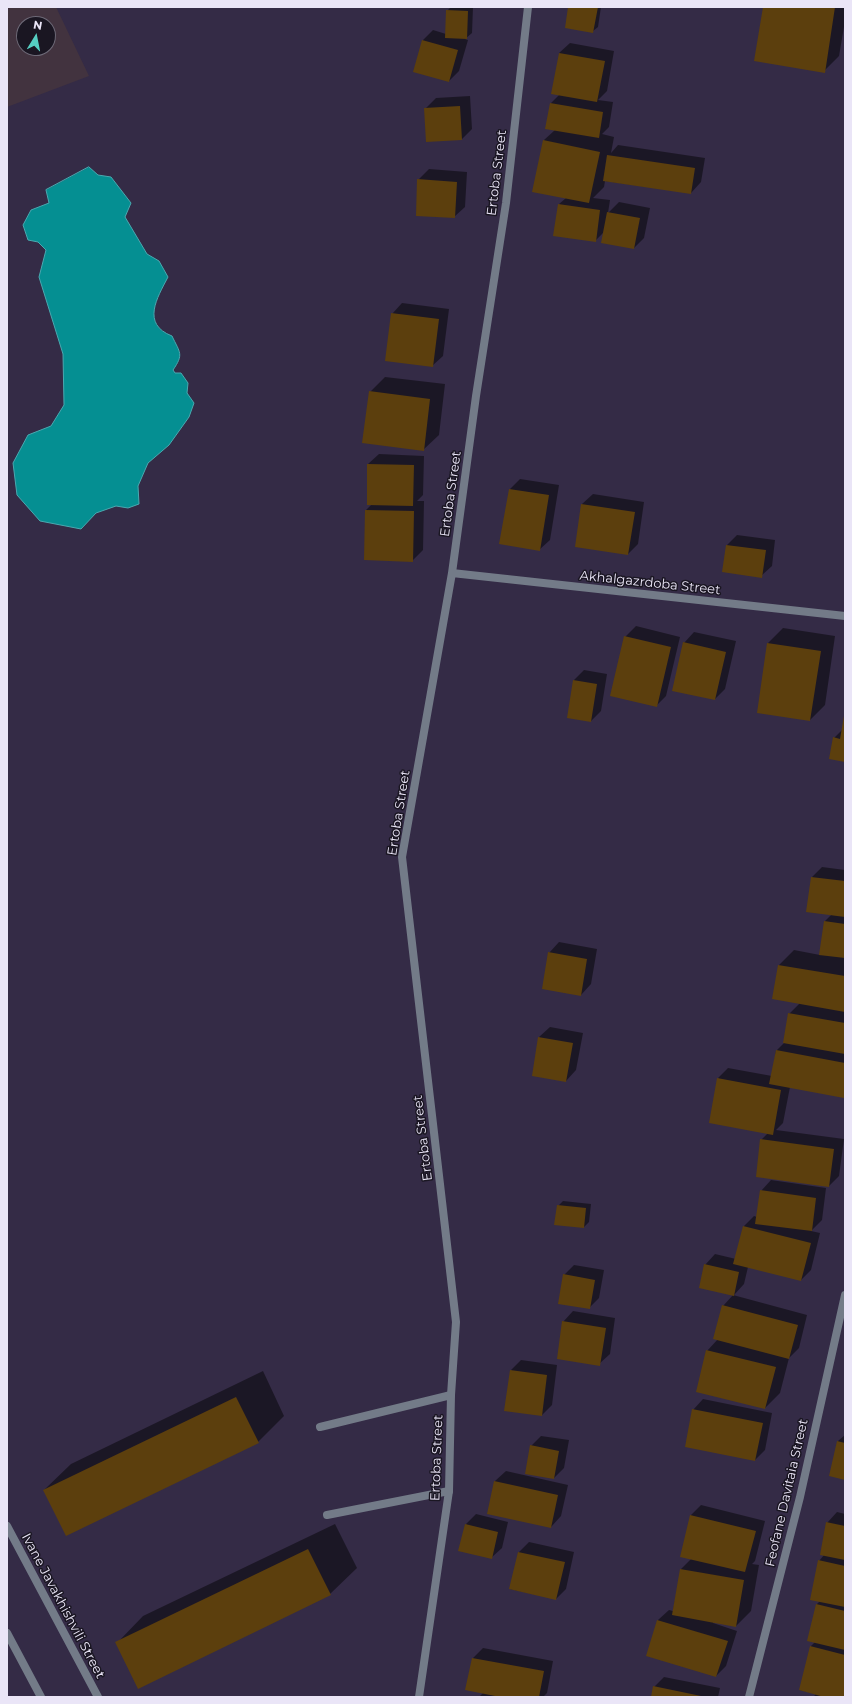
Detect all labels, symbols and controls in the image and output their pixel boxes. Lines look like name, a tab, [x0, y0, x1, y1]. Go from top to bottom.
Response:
north arrow	[16, 16, 56, 56]
text: N	[32, 18, 43, 33]
street label: Ertoba Street	[484, 129, 510, 217]
street label: Ertoba Street	[437, 450, 465, 538]
street label: Akhalgazrdoba Street	[579, 568, 721, 598]
street label: Ertoba Street	[385, 769, 413, 857]
street label: Ertoba Street	[410, 1094, 436, 1182]
street label: Ertoba Street	[428, 1415, 446, 1501]
street label: Feofane Davitaia Street	[762, 1418, 812, 1568]
street label: Ivane Javakhishvili Street	[18, 1531, 108, 1681]

